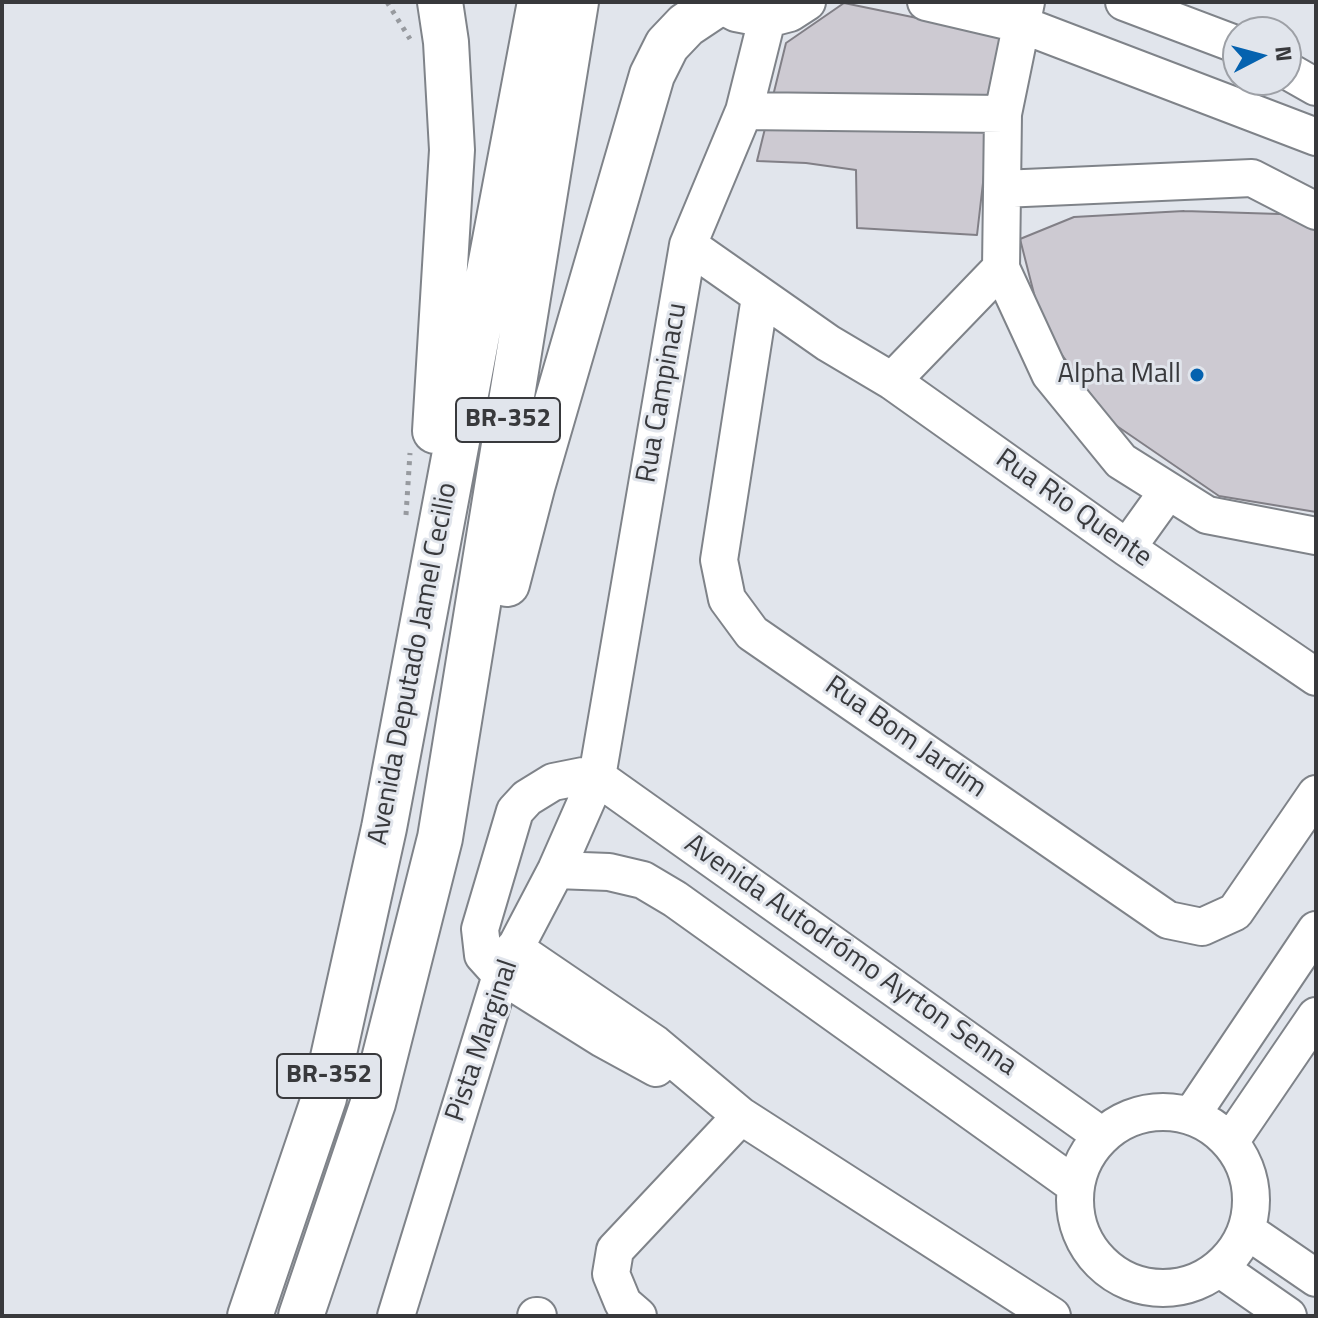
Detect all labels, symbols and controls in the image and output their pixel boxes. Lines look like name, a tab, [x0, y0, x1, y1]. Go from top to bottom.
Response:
north arrow	[1222, 16, 1302, 96]
text: N	[1266, 44, 1302, 63]
street label: Rua Campinacu	[631, 301, 695, 485]
place label: Alpha Mall	[1057, 358, 1181, 392]
marker: Alpha Mall	[1188, 366, 1206, 384]
road number: BR-352	[456, 398, 560, 442]
street label: Rua Rio Quente	[988, 443, 1158, 575]
street label: Avenida Deputado Jamel Cecilio	[362, 480, 466, 848]
street label: Rua Bom Jardim	[818, 670, 992, 806]
street label: Avenida Autodrómo Ayrton Senna	[677, 828, 1023, 1084]
street label: Pista Marginal	[440, 956, 526, 1126]
road number: BR-352	[277, 1054, 381, 1098]

